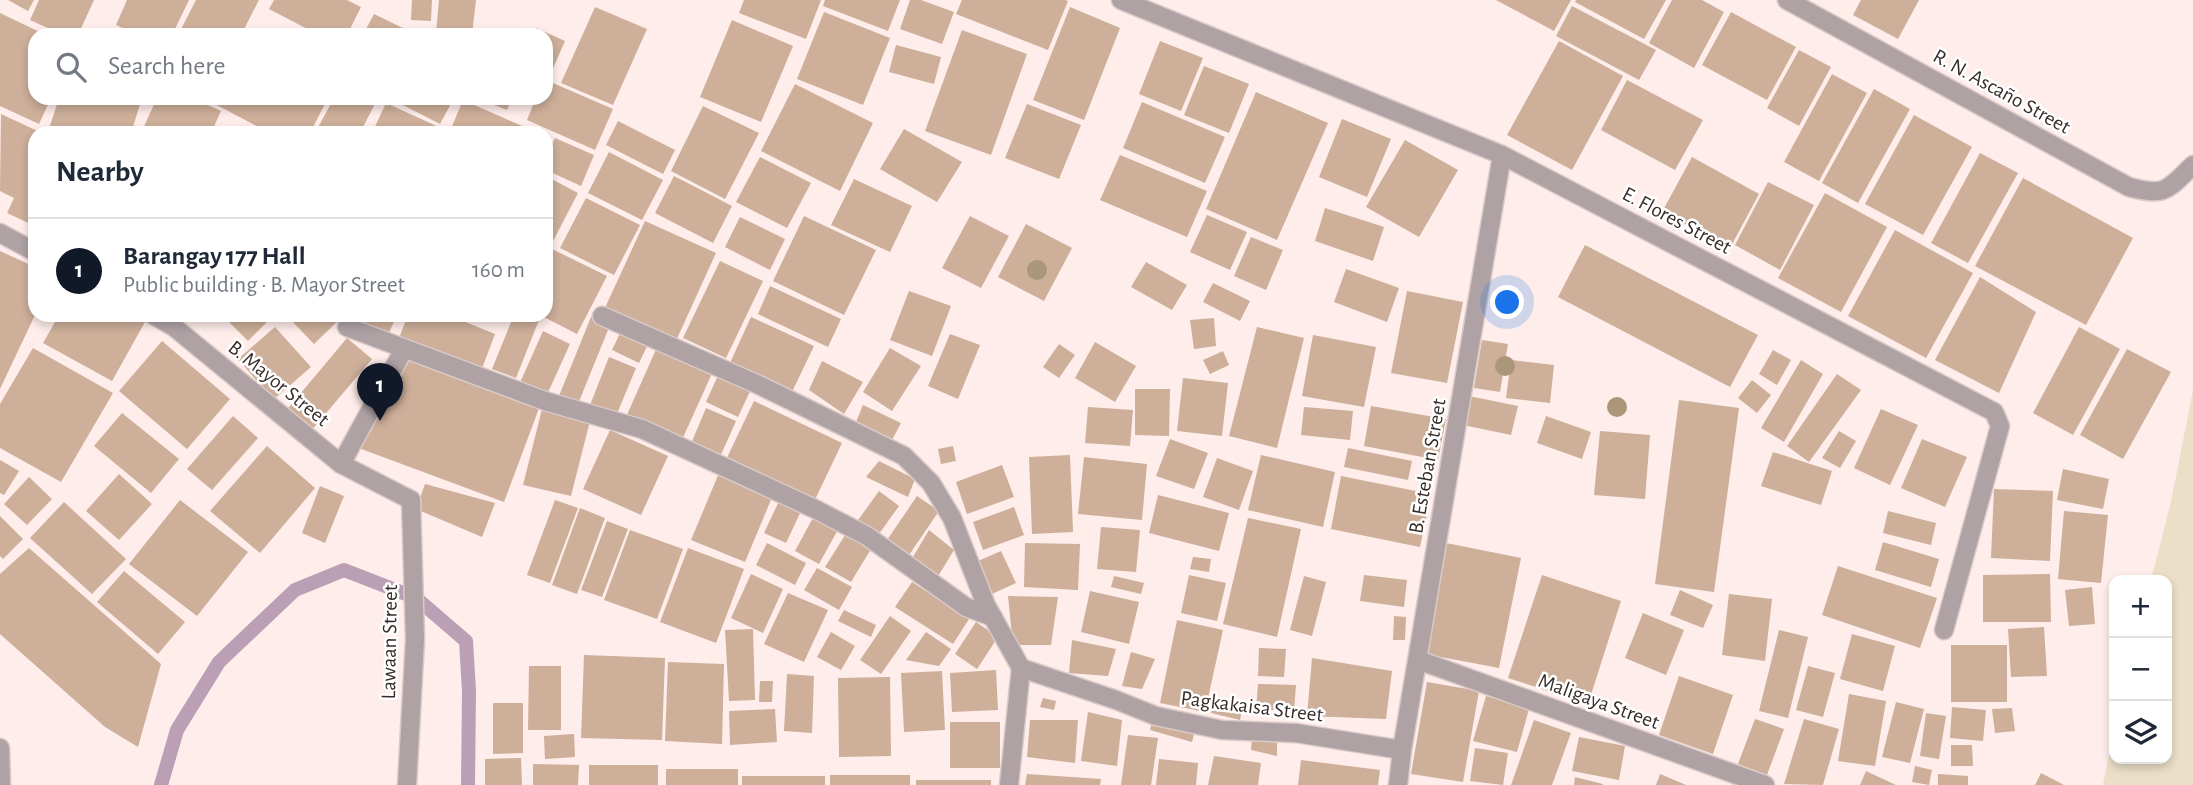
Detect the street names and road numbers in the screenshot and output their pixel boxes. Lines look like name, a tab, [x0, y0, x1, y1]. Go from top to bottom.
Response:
street label: R. N. Ascaño Street	[1930, 45, 2074, 138]
street label: E. Flores Street	[1619, 183, 1735, 258]
street label: B. Mayor Street	[224, 337, 333, 430]
street label: B. Esteban Street	[1405, 397, 1450, 535]
street label: Lawaan Street	[378, 584, 401, 700]
street label: Maligaya Street	[1536, 670, 1662, 733]
street label: Pagkakaisa Street	[1179, 687, 1325, 726]

